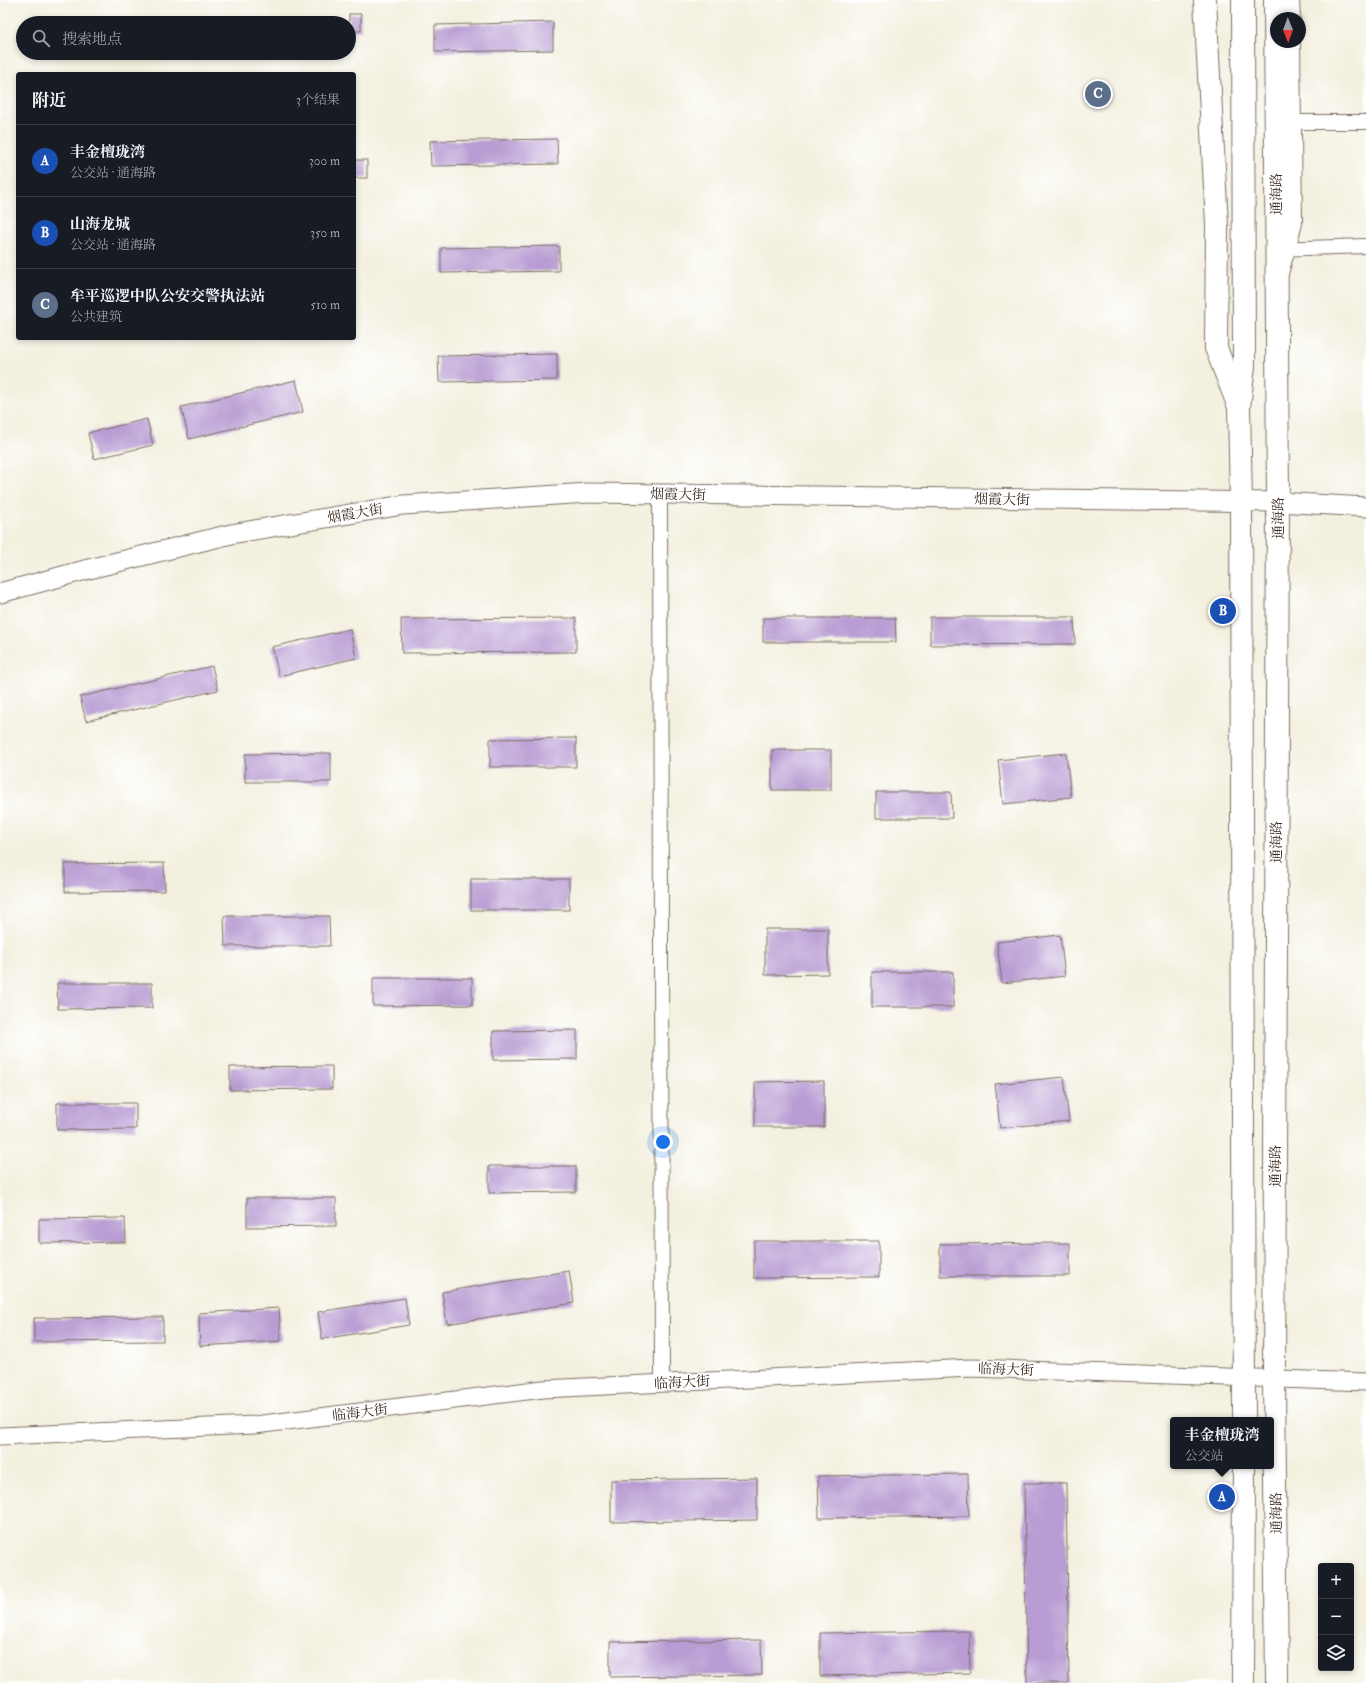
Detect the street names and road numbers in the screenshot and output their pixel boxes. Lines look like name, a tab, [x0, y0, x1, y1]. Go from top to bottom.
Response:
street label: 通海路	[1268, 173, 1285, 215]
street label: 烟霞大街	[650, 486, 706, 503]
street label: 烟霞大街	[974, 491, 1030, 508]
street label: 通海路	[1270, 497, 1287, 539]
street label: 烟霞大街	[326, 500, 384, 527]
street label: 通海路	[1268, 821, 1285, 863]
street label: 通海路	[1267, 1145, 1284, 1187]
street label: 临海大街	[978, 1360, 1034, 1379]
street label: 临海大街	[654, 1373, 710, 1392]
street label: 临海大街	[331, 1401, 389, 1424]
street label: 通海路	[1268, 1492, 1285, 1534]

